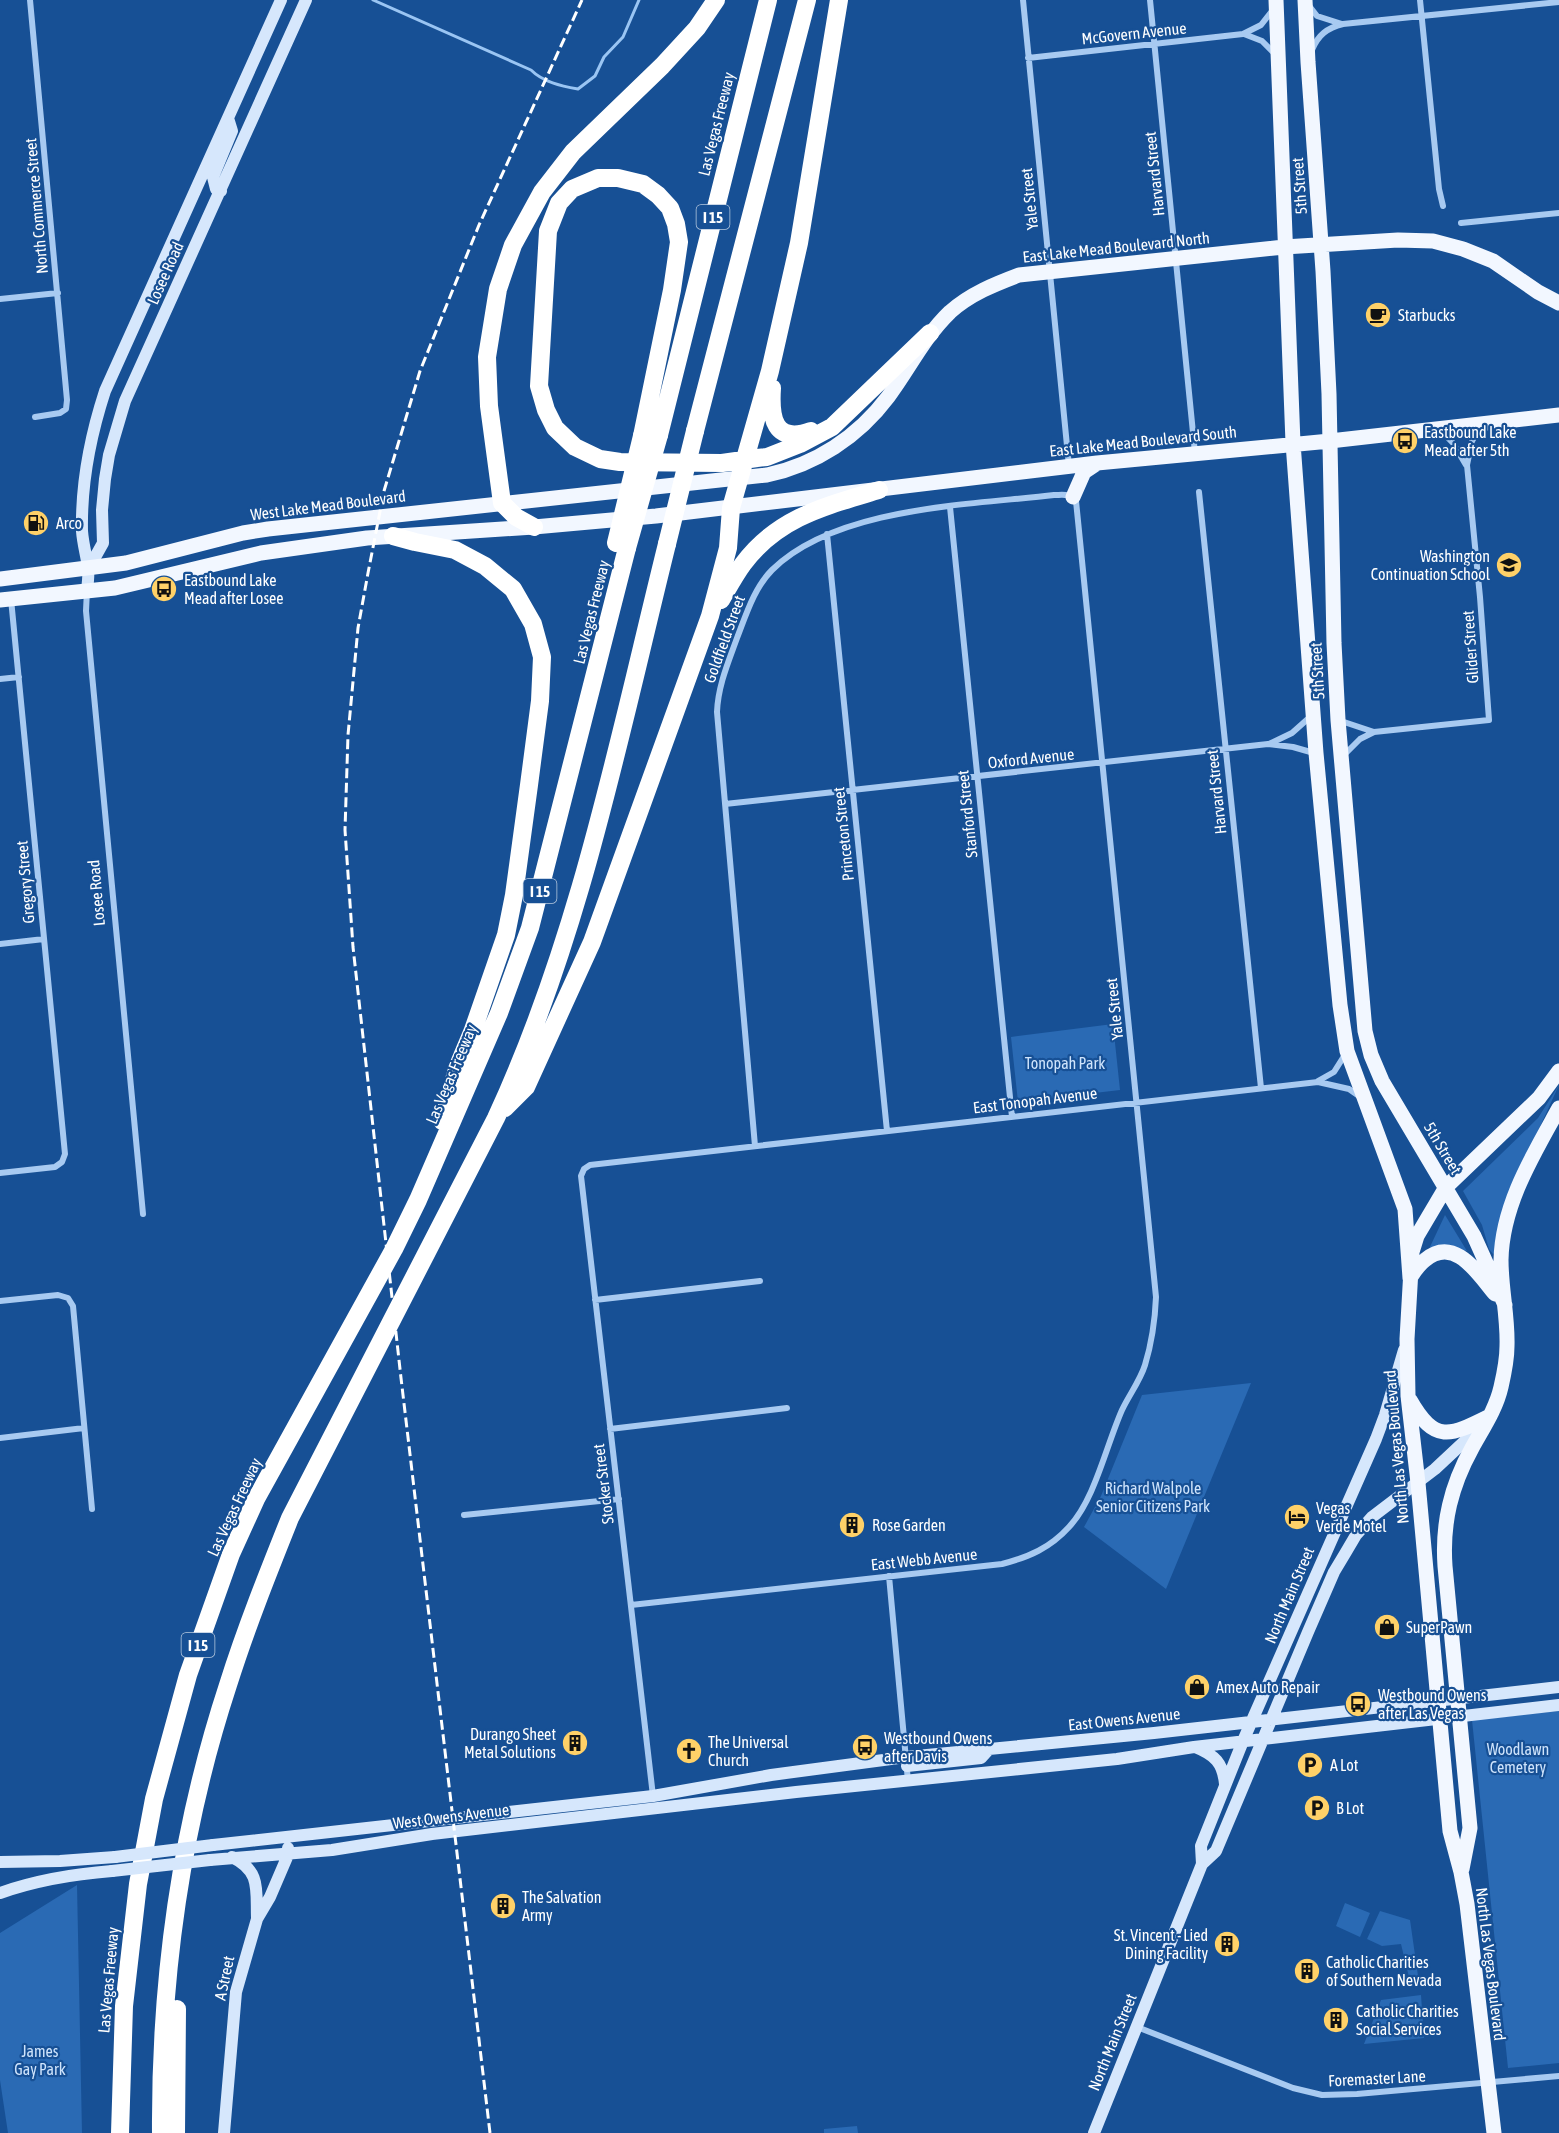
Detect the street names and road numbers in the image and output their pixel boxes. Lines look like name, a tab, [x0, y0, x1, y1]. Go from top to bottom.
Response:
street label: McGovern Avenue	[1081, 19, 1187, 47]
street label: Las Vegas Freeway	[694, 70, 739, 178]
street label: Harvard Street	[1141, 130, 1167, 217]
street label: North Commerce Street	[21, 137, 51, 275]
street label: 5th Street	[1288, 156, 1310, 215]
street label: Yale Street	[1017, 167, 1041, 231]
road number: I 15	[696, 205, 730, 229]
street label: East Lake Mead Boulevard North	[1022, 228, 1210, 266]
street label: Losee Road	[143, 239, 187, 307]
street label: East Lake Mead Boulevard South	[1048, 422, 1238, 460]
street label: West Lake Mead Boulevard	[249, 487, 407, 523]
street label: Las Vegas Freeway	[569, 558, 614, 666]
street label: Goldfield Street	[700, 592, 748, 685]
street label: Glider Street	[1458, 609, 1482, 684]
street label: 5th Street	[1306, 642, 1327, 700]
street label: Oxford Avenue	[987, 745, 1075, 771]
street label: Harvard Street	[1203, 748, 1229, 835]
street label: Stanford Street	[953, 769, 981, 859]
street label: Princeton Street	[829, 786, 857, 882]
street label: Gregory Street	[12, 839, 39, 924]
street label: Losee Road	[84, 859, 108, 927]
road number: I 15	[524, 879, 556, 903]
street label: Yale Street	[1102, 977, 1126, 1041]
street label: Las Vegas Freeway	[422, 1021, 481, 1127]
street label: East Tonopah Avenue	[972, 1083, 1098, 1118]
street label: 5th Street	[1421, 1119, 1466, 1177]
street label: North Las Vegas Boulevard	[1380, 1369, 1413, 1525]
street label: Stocker Street	[589, 1443, 617, 1525]
street label: Las Vegas Freeway	[203, 1455, 266, 1559]
street label: East Webb Avenue	[870, 1544, 978, 1574]
street label: North Main Street	[1261, 1544, 1318, 1646]
road number: I 15	[182, 1633, 214, 1657]
street label: East Owens Avenue	[1067, 1704, 1181, 1734]
street label: West Owens Avenue	[392, 1800, 510, 1832]
street label: North Las Vegas Boulevard	[1472, 1886, 1509, 2042]
street label: Las Vegas Freeway	[94, 1926, 123, 2034]
street label: A Street	[211, 1954, 238, 2002]
street label: North Main Street	[1084, 1991, 1140, 2093]
street label: Foremaster Lane	[1328, 2066, 1426, 2090]

